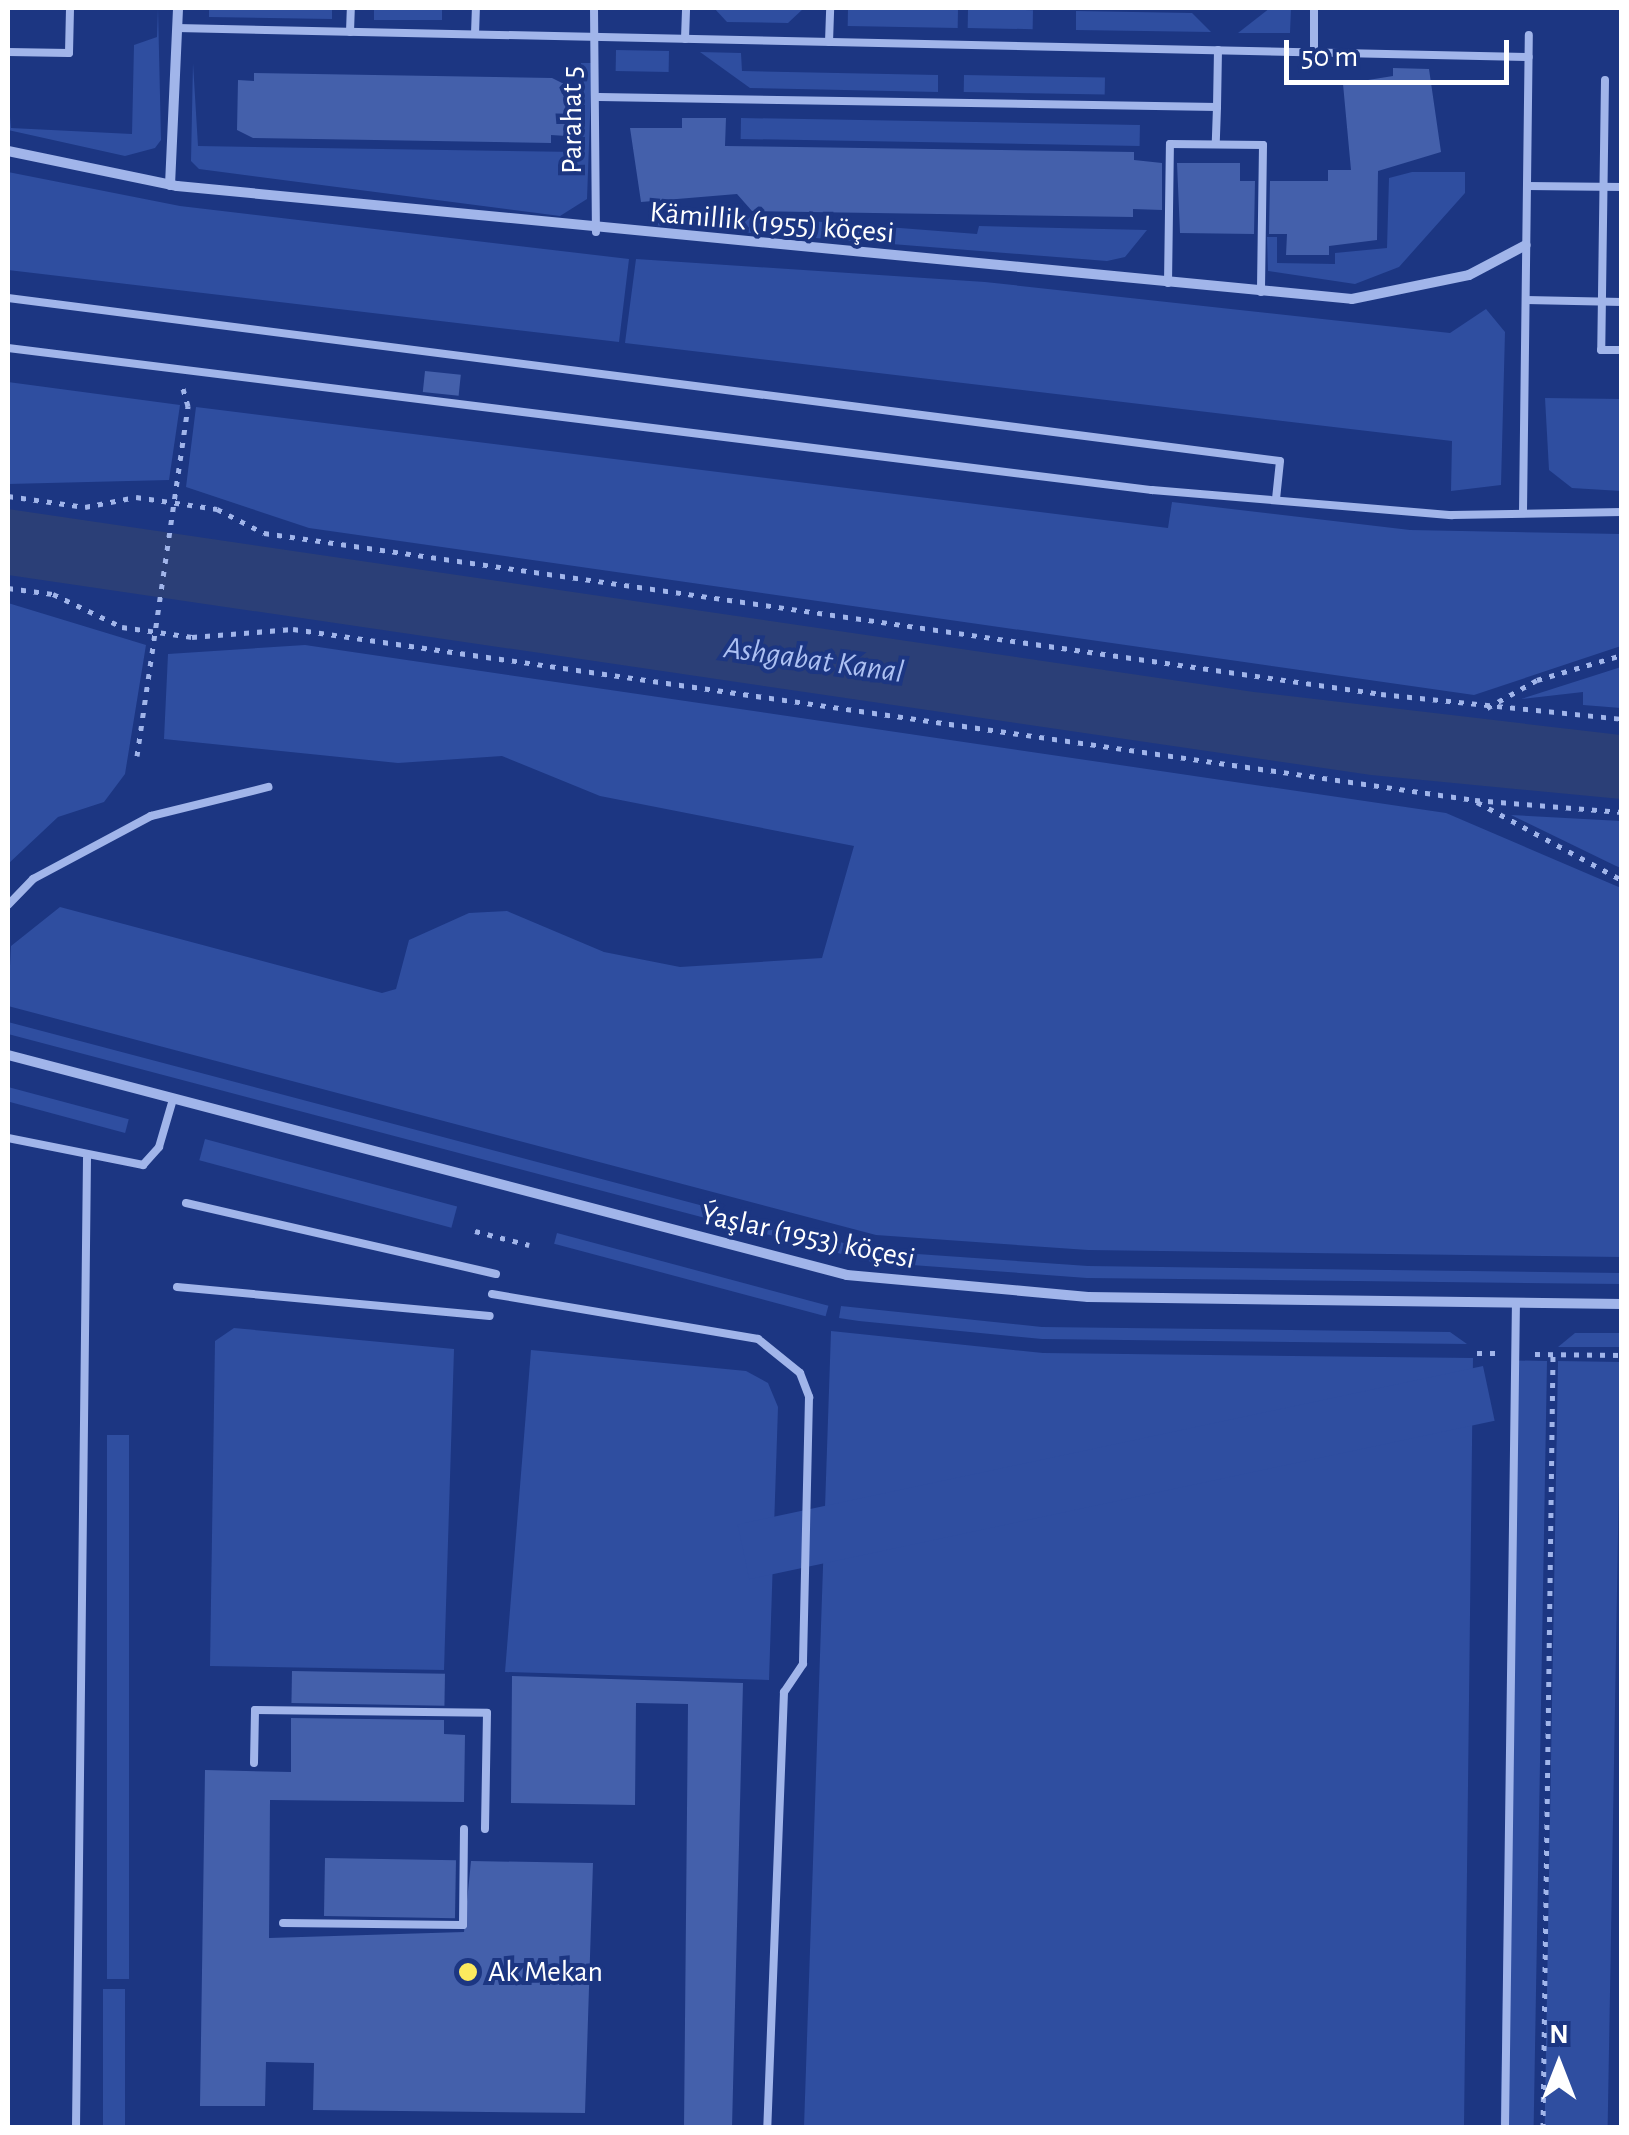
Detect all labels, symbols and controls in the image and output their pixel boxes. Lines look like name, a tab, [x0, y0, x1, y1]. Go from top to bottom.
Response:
scale bar	[1289, 20, 1514, 82]
text: 50 m	[1301, 42, 1358, 72]
street label: Parahat 5	[554, 66, 590, 174]
street label: Kämillik (1955) köçesi	[648, 194, 896, 252]
water label: Ashgabat Kanal	[722, 628, 906, 692]
street label: Ýaşlar (1953) köçesi	[698, 1197, 918, 1277]
place label: Ak Mekan	[488, 1954, 603, 1990]
marker: Ak Mekan	[457, 1961, 479, 1983]
north arrow	[1509, 2015, 1609, 2115]
text: N	[1549, 2021, 1569, 2049]

